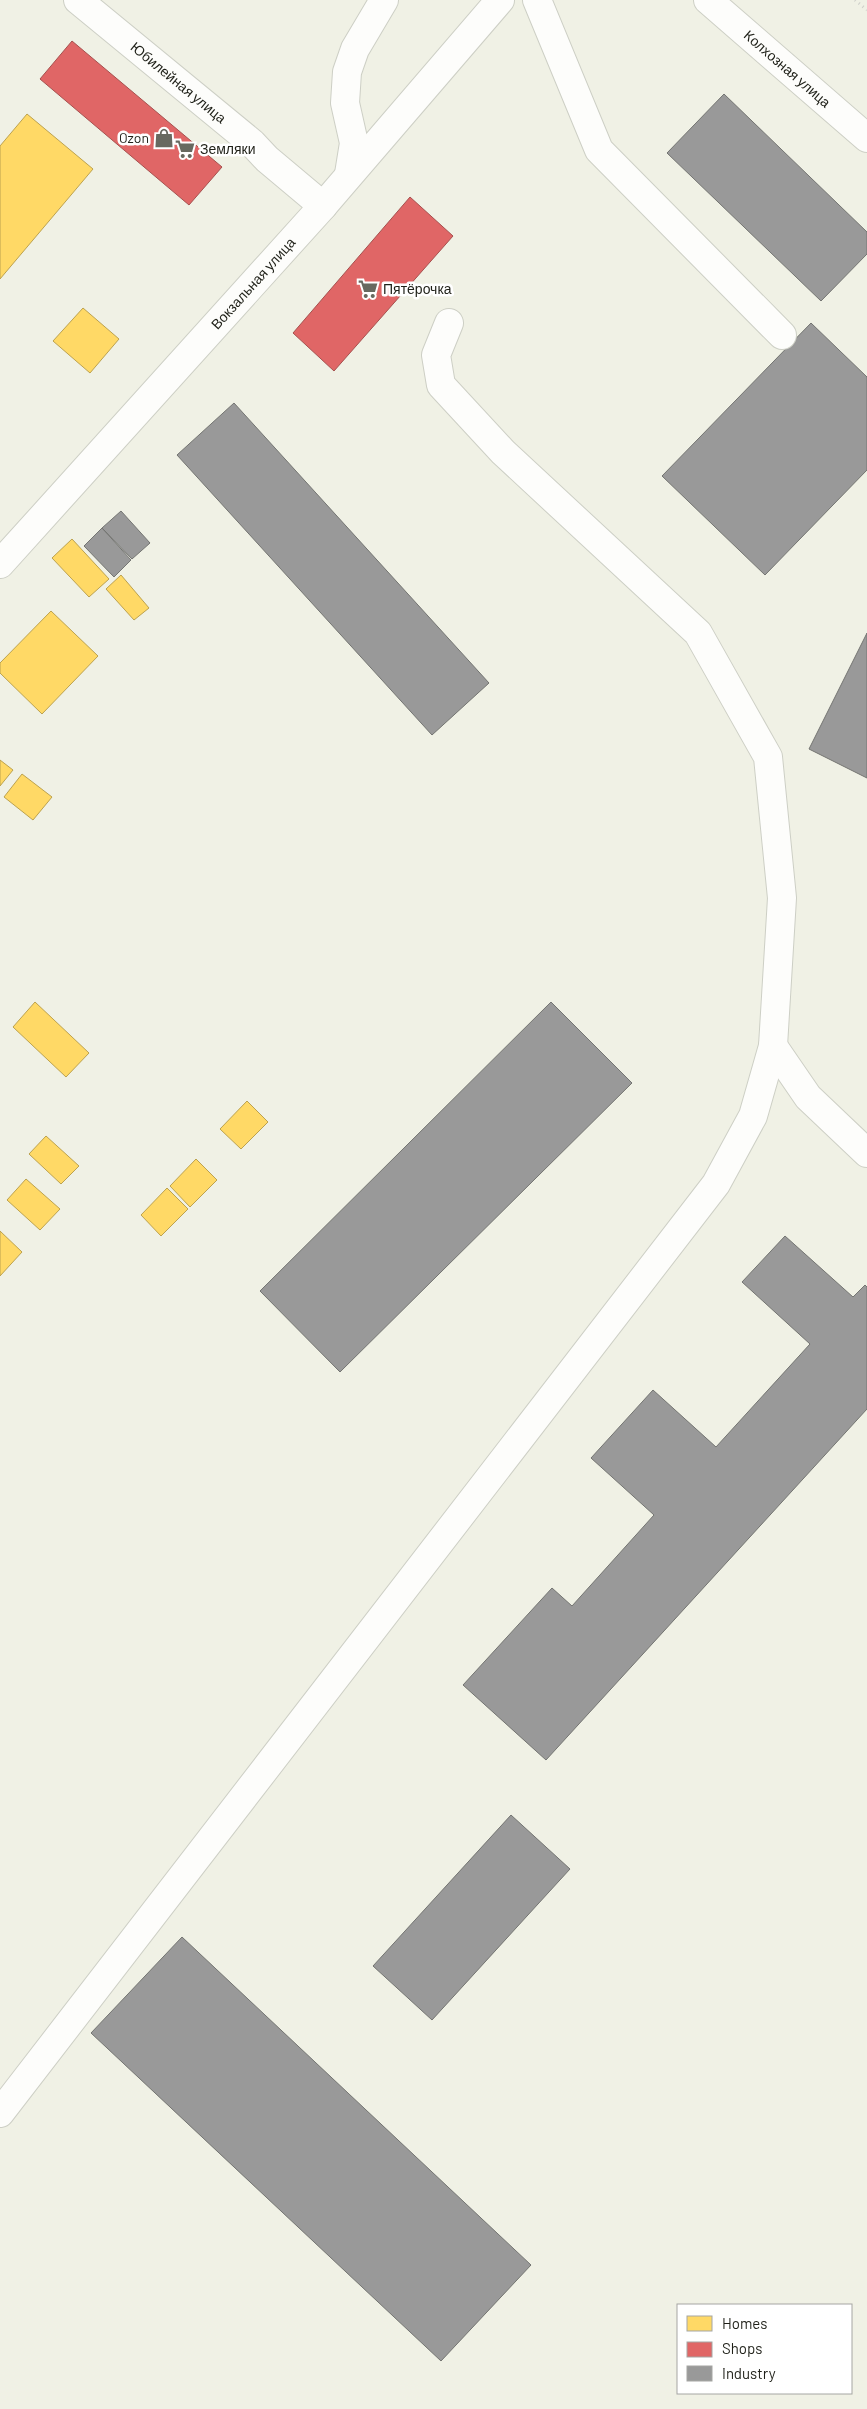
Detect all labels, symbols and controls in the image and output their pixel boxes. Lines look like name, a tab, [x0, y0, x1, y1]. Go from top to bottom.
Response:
street label: Колхозная улица	[741, 26, 835, 111]
street label: Юбилейная улица	[128, 38, 230, 126]
shop icon: Ozon	[153, 127, 175, 149]
place label: Ozon	[119, 129, 149, 146]
supermarket icon: Земляки	[174, 138, 196, 160]
place label: Земляки	[200, 140, 256, 157]
street label: Вокзальная улица	[207, 234, 299, 332]
supermarket icon: Пятёрочка	[357, 278, 379, 300]
place label: Пятёрочка	[383, 280, 452, 297]
legend	[677, 2304, 852, 2394]
text: Homes	[722, 2314, 767, 2332]
text: Shops	[722, 2339, 762, 2357]
text: Industry	[722, 2364, 776, 2382]

